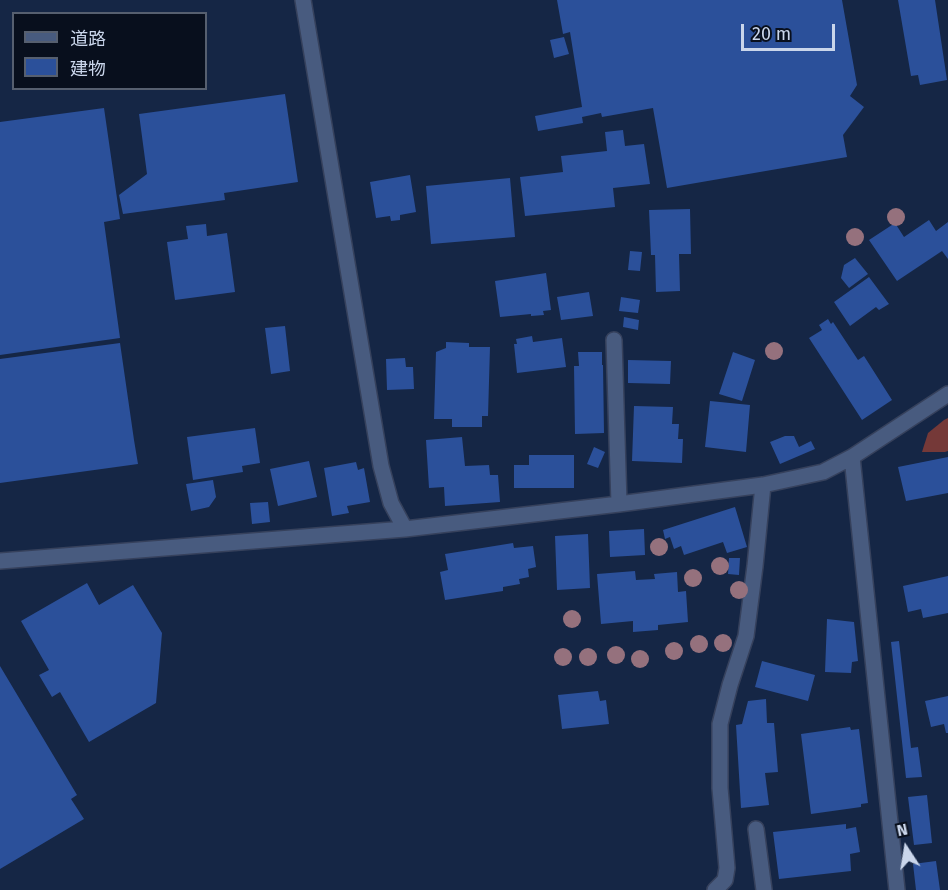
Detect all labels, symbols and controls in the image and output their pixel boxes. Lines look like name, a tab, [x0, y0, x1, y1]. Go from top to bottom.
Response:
legend	[12, 12, 207, 90]
scale bar	[744, 12, 838, 50]
text: 20 m	[752, 23, 791, 45]
text: 道路	[70, 28, 106, 50]
text: 建物	[70, 58, 106, 80]
north arrow	[876, 818, 936, 878]
text: N	[895, 820, 909, 840]

